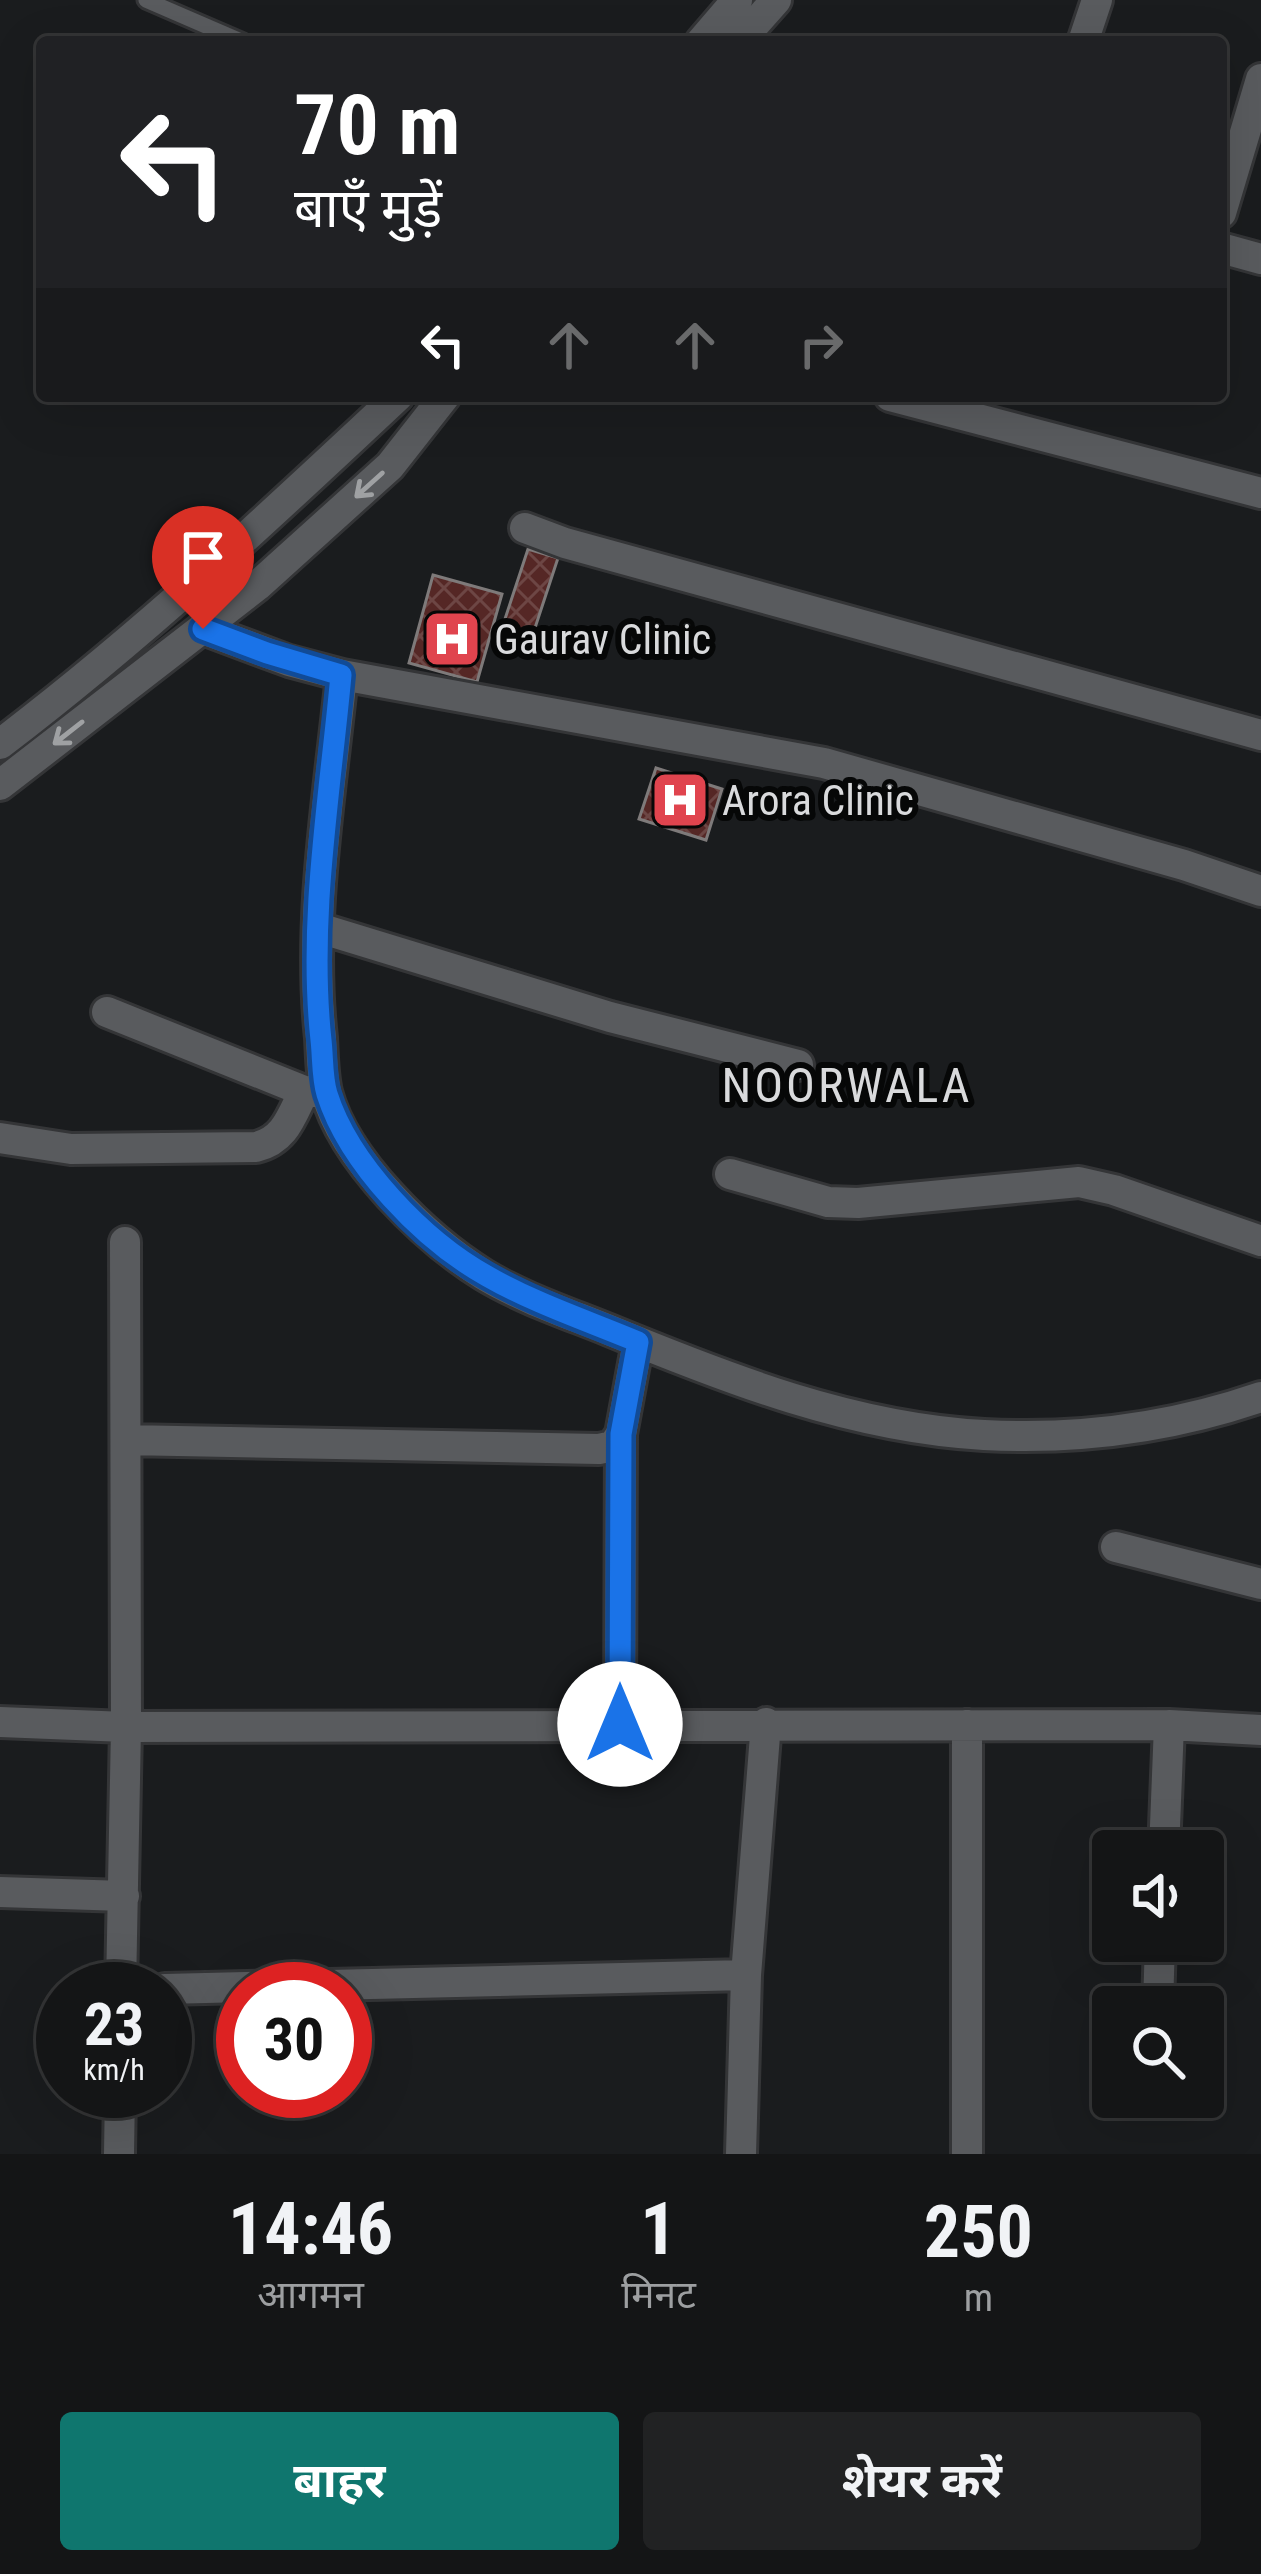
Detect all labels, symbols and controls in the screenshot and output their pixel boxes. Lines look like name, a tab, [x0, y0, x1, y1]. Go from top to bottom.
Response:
text: 70 m	[294, 76, 461, 175]
icon: left	[96, 84, 252, 240]
text: बाएँ मुड़ें	[294, 177, 442, 240]
icon: left	[410, 312, 476, 378]
icon: ahead	[536, 312, 602, 378]
icon: ahead	[662, 312, 728, 378]
icon: right	[788, 312, 854, 378]
one-way arrow	[354, 471, 385, 498]
pin	[152, 506, 254, 629]
icon: arrive	[170, 524, 236, 590]
hospital icon: Gaurav Clinic	[421, 608, 483, 670]
place label: Gaurav Clinic	[494, 615, 711, 664]
one-way arrow	[53, 719, 85, 746]
hospital icon: Arora Clinic	[649, 769, 711, 831]
place label: Arora Clinic	[722, 776, 914, 825]
district label: NOORWALA	[721, 1057, 973, 1114]
position arrow	[557, 1661, 683, 1787]
map controls	[1092, 1830, 1224, 2118]
button: sound	[1092, 1830, 1224, 1962]
speed limit sign: 30	[216, 1962, 372, 2118]
button: search	[1092, 1986, 1224, 2118]
text: 23	[84, 1989, 144, 2060]
text: km/h	[83, 2052, 145, 2087]
text: 14:46	[228, 2187, 393, 2272]
text: 1	[640, 2187, 677, 2272]
text: 250	[924, 2190, 1033, 2275]
text: आगमन	[257, 2272, 364, 2318]
text: मिनट	[621, 2272, 696, 2318]
text: m	[964, 2275, 993, 2321]
button: बाहर	[60, 2412, 619, 2550]
button: शेयर करें	[643, 2412, 1201, 2550]

